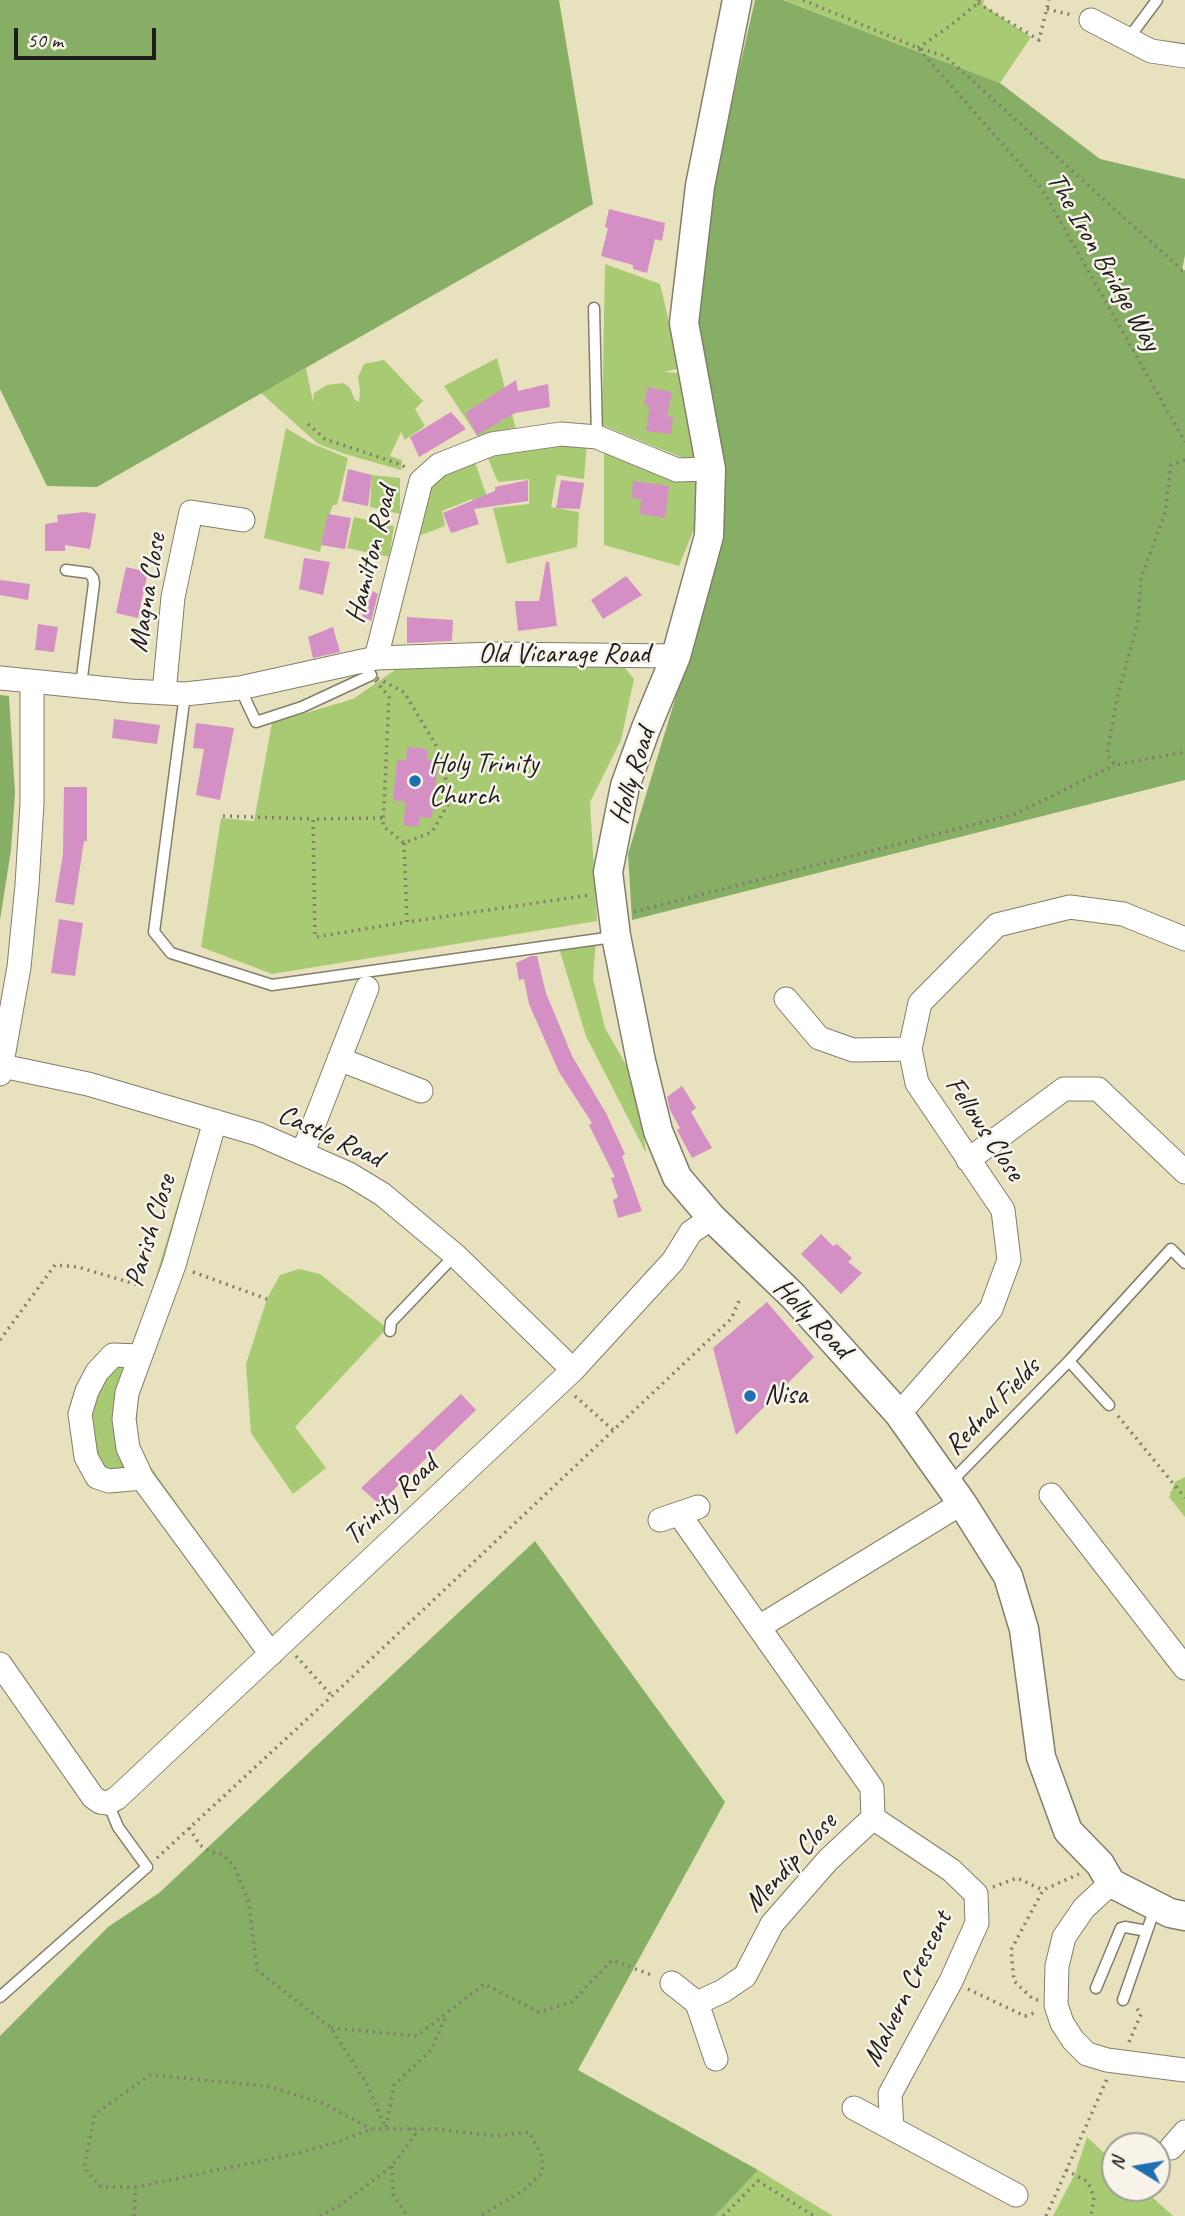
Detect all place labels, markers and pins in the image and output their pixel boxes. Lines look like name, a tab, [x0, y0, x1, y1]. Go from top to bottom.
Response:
place label: Holy Trinity Church	[429, 748, 538, 814]
marker: Holy Trinity Church	[407, 773, 423, 789]
place label: Nisa	[764, 1379, 807, 1413]
marker: Nisa	[742, 1388, 758, 1404]

